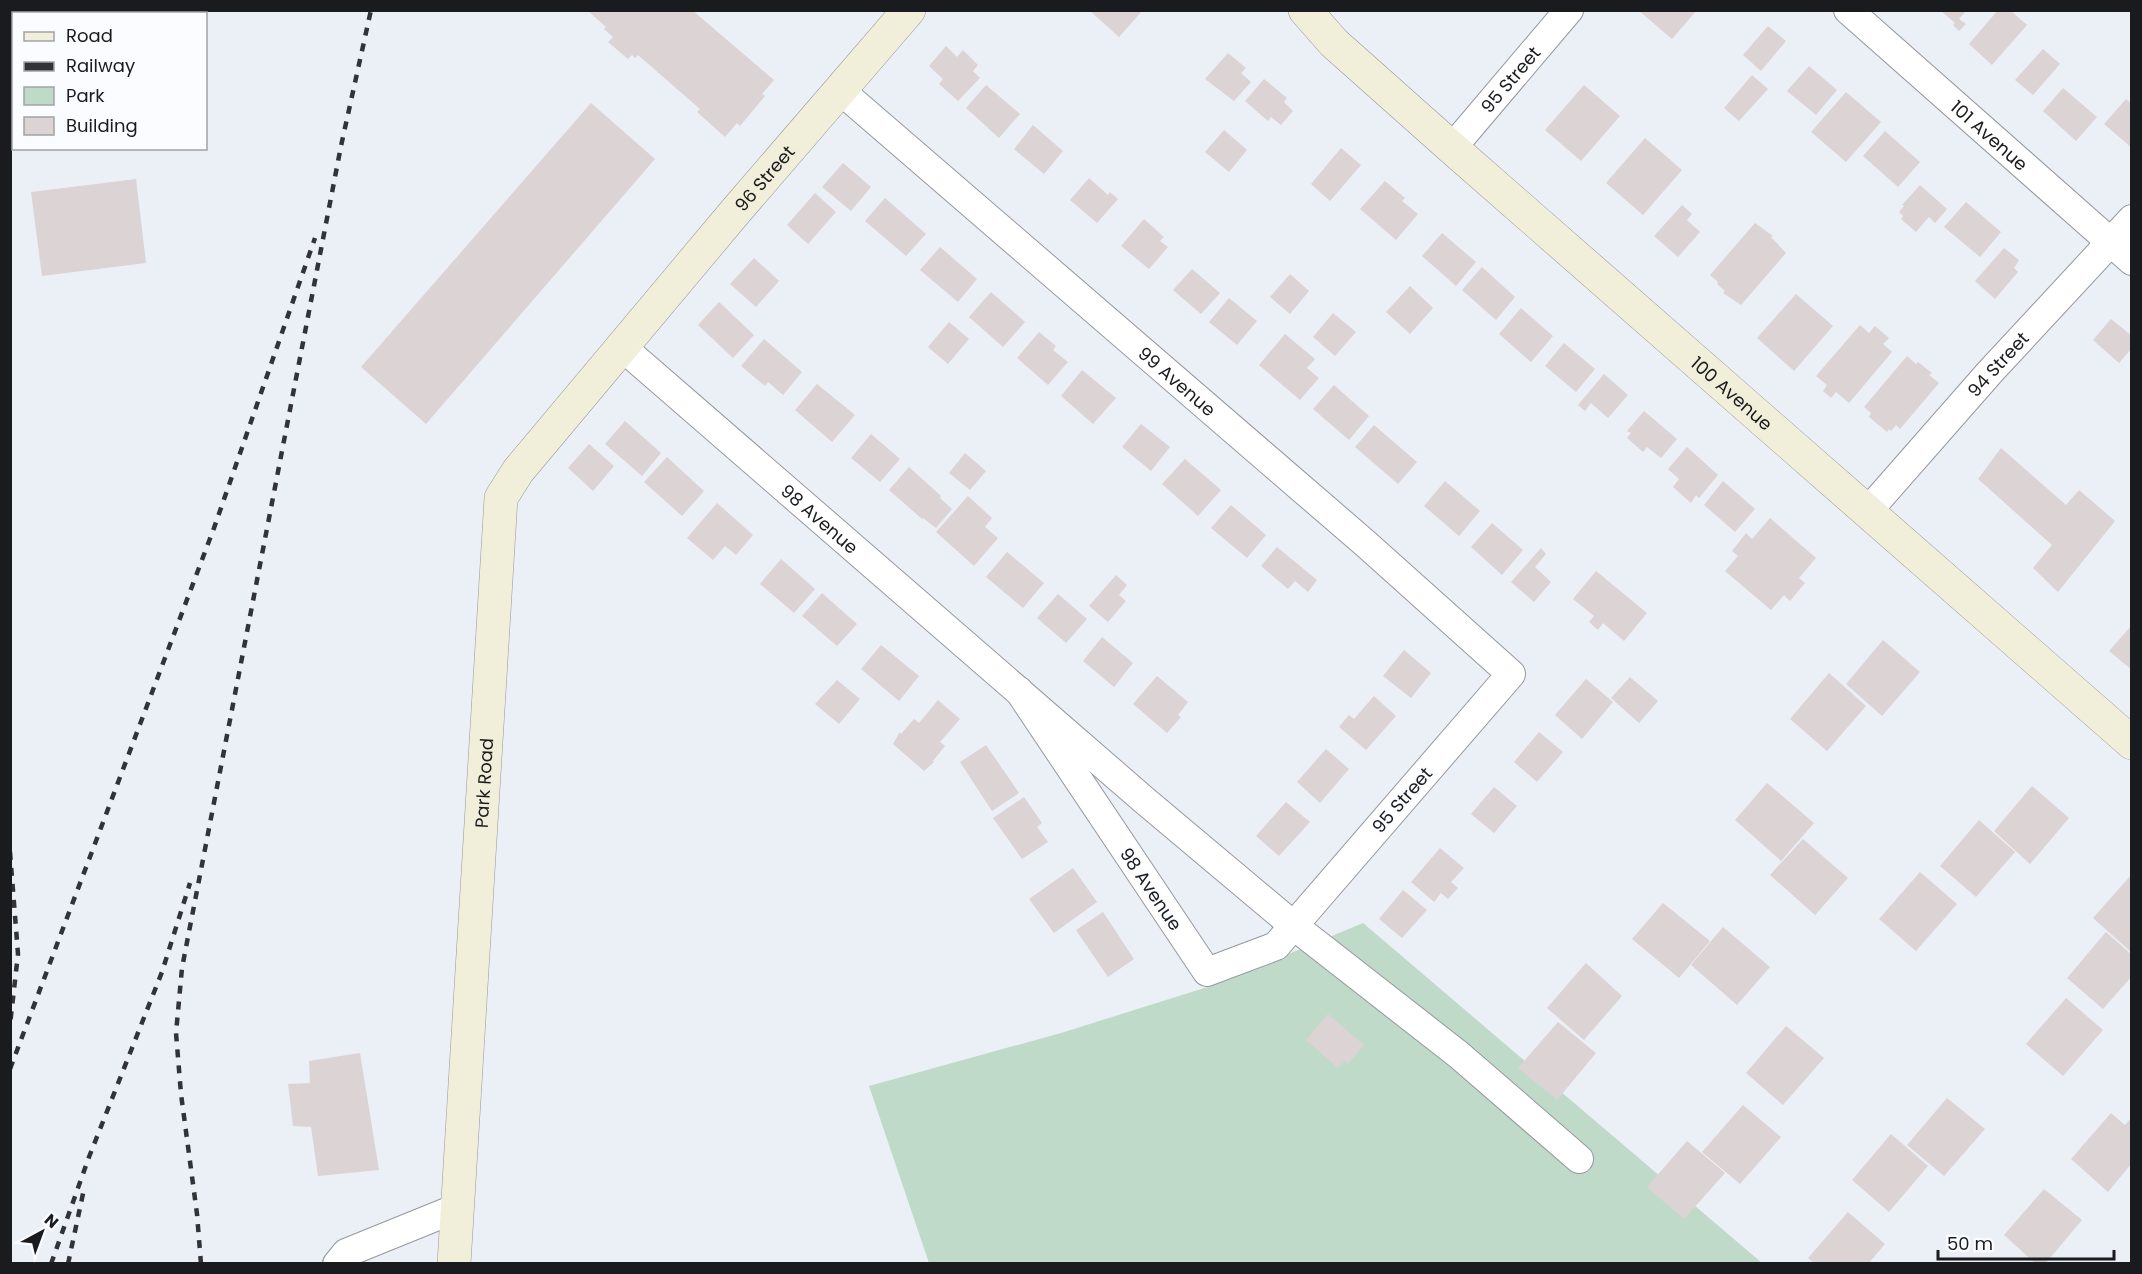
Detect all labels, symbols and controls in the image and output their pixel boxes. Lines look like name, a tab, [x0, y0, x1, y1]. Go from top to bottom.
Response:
legend	[12, 12, 207, 150]
text: Road	[66, 23, 113, 48]
street label: 95 Street	[1475, 41, 1546, 118]
text: Railway	[66, 53, 135, 78]
text: Park	[66, 83, 105, 108]
street label: 101 Avenue	[1946, 94, 2034, 176]
text: Building	[66, 113, 138, 138]
street label: 96 Street	[729, 139, 800, 217]
street label: 94 Street	[1961, 326, 2034, 402]
street label: 99 Avenue	[1133, 341, 1221, 422]
street label: 100 Avenue	[1686, 350, 1778, 436]
street label: 98 Avenue	[776, 478, 864, 559]
street label: Park Road	[468, 737, 499, 829]
street label: 95 Street	[1366, 762, 1438, 838]
street label: 98 Avenue	[1114, 843, 1188, 935]
north arrow	[12, 1202, 72, 1262]
text: N	[39, 1208, 64, 1234]
scale bar	[1938, 1223, 2114, 1261]
text: 50 m	[1947, 1231, 1993, 1256]

